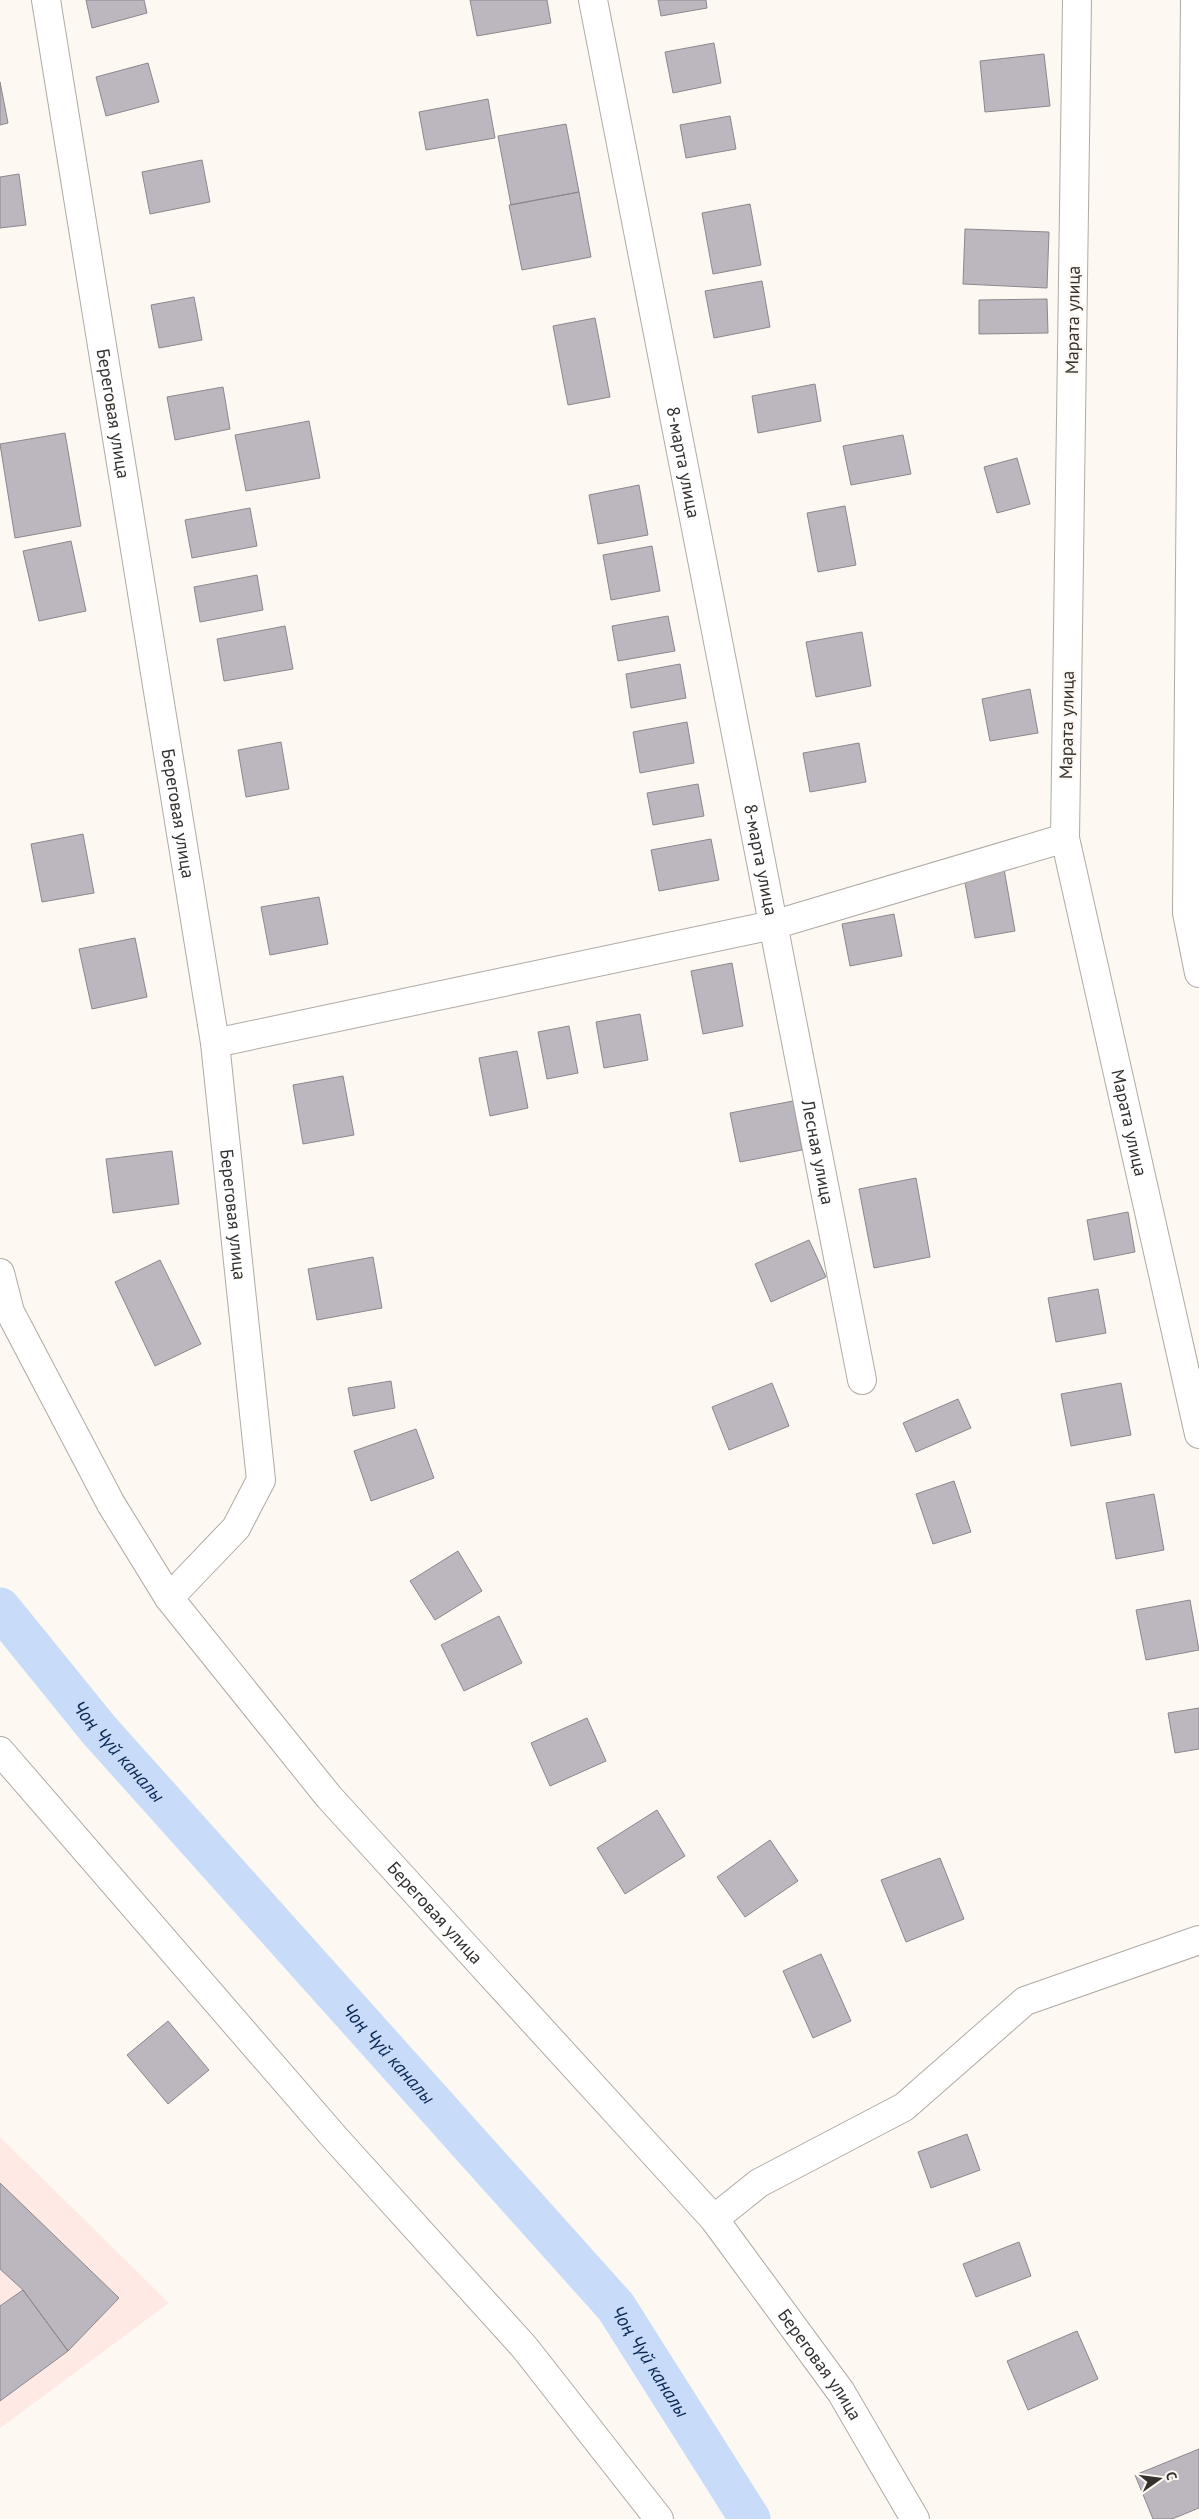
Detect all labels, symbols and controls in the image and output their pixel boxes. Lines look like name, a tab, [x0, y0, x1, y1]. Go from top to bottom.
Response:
street label: Марата улица	[1060, 266, 1085, 374]
street label: Береговая улица	[92, 347, 135, 480]
street label: 8-марта улица	[662, 405, 706, 520]
street label: Марата улица	[1054, 671, 1079, 779]
street label: Береговая улица	[156, 747, 200, 880]
street label: 8-марта улица	[739, 802, 783, 917]
street label: Марата улица	[1106, 1067, 1153, 1178]
street label: Лесная улица	[796, 1097, 840, 1207]
street label: Береговая улица	[215, 1148, 252, 1281]
water label: Чоң Чүй каналы	[68, 1695, 170, 1807]
street label: Береговая улица	[382, 1856, 488, 1969]
water label: Чоң Чүй каналы	[337, 1997, 440, 2109]
water label: Чоң Чүй каналы	[606, 2301, 695, 2422]
street label: Береговая улица	[773, 2304, 867, 2424]
north arrow	[1134, 2454, 1184, 2504]
text: С	[1162, 2470, 1181, 2482]

